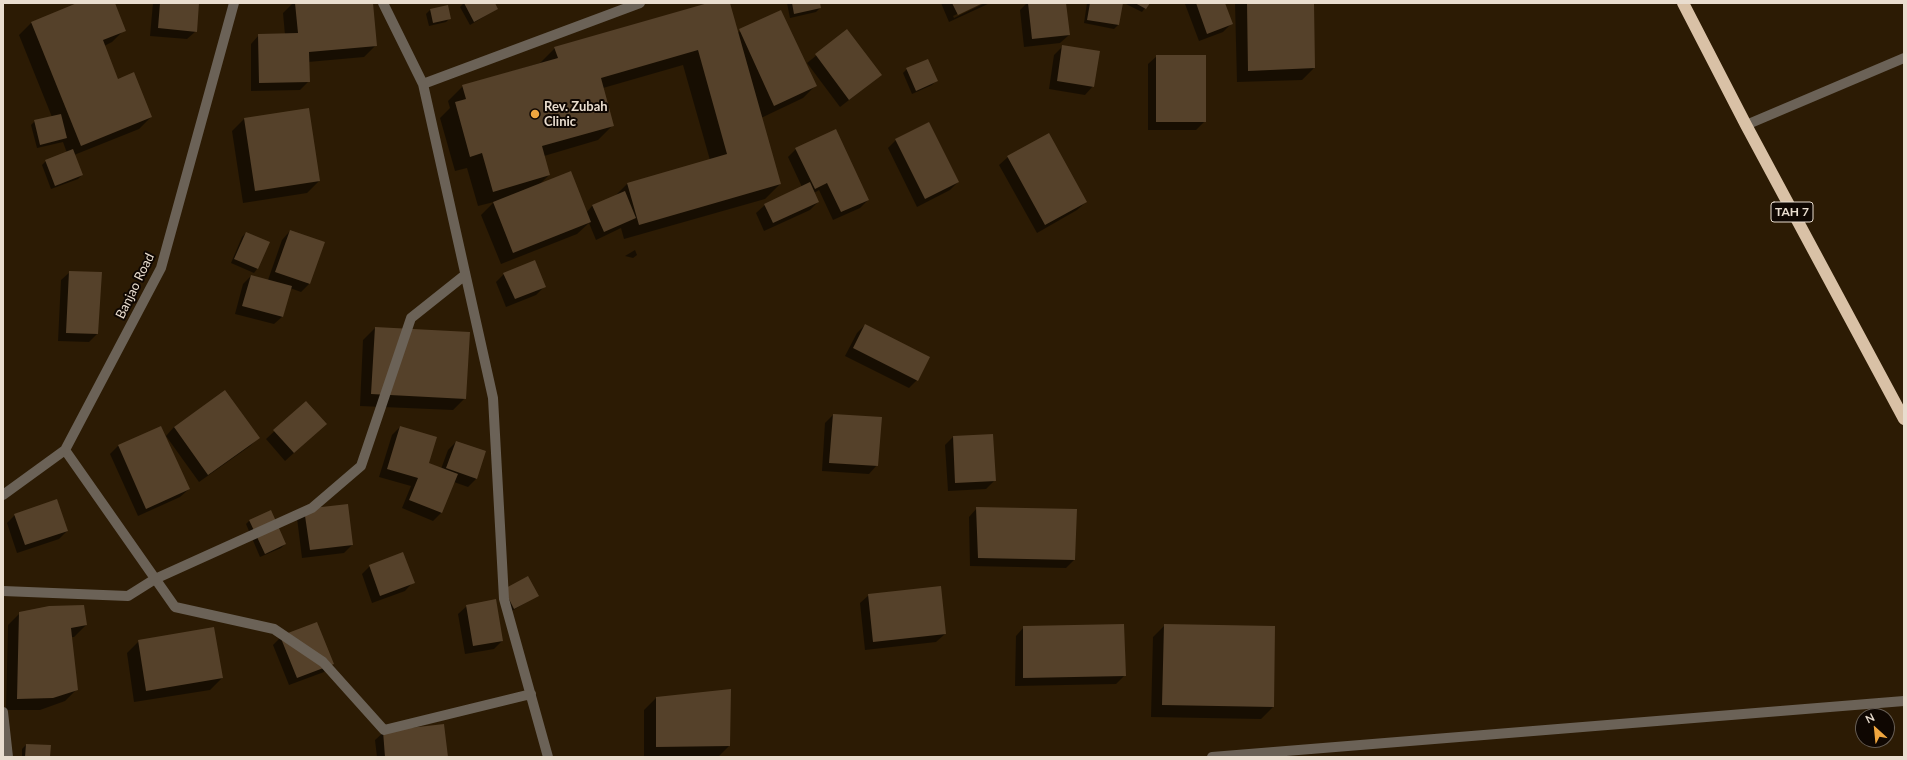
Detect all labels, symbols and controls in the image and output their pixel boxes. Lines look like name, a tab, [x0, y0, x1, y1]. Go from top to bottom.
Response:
place label: Rev. Zubah Clinic	[544, 99, 608, 130]
marker: Rev. Zubah Clinic	[529, 108, 541, 120]
road number: TAH 7	[1771, 202, 1813, 222]
street label: Banjao Road	[112, 251, 158, 321]
north arrow	[1855, 708, 1895, 748]
text: N	[1863, 710, 1877, 725]

